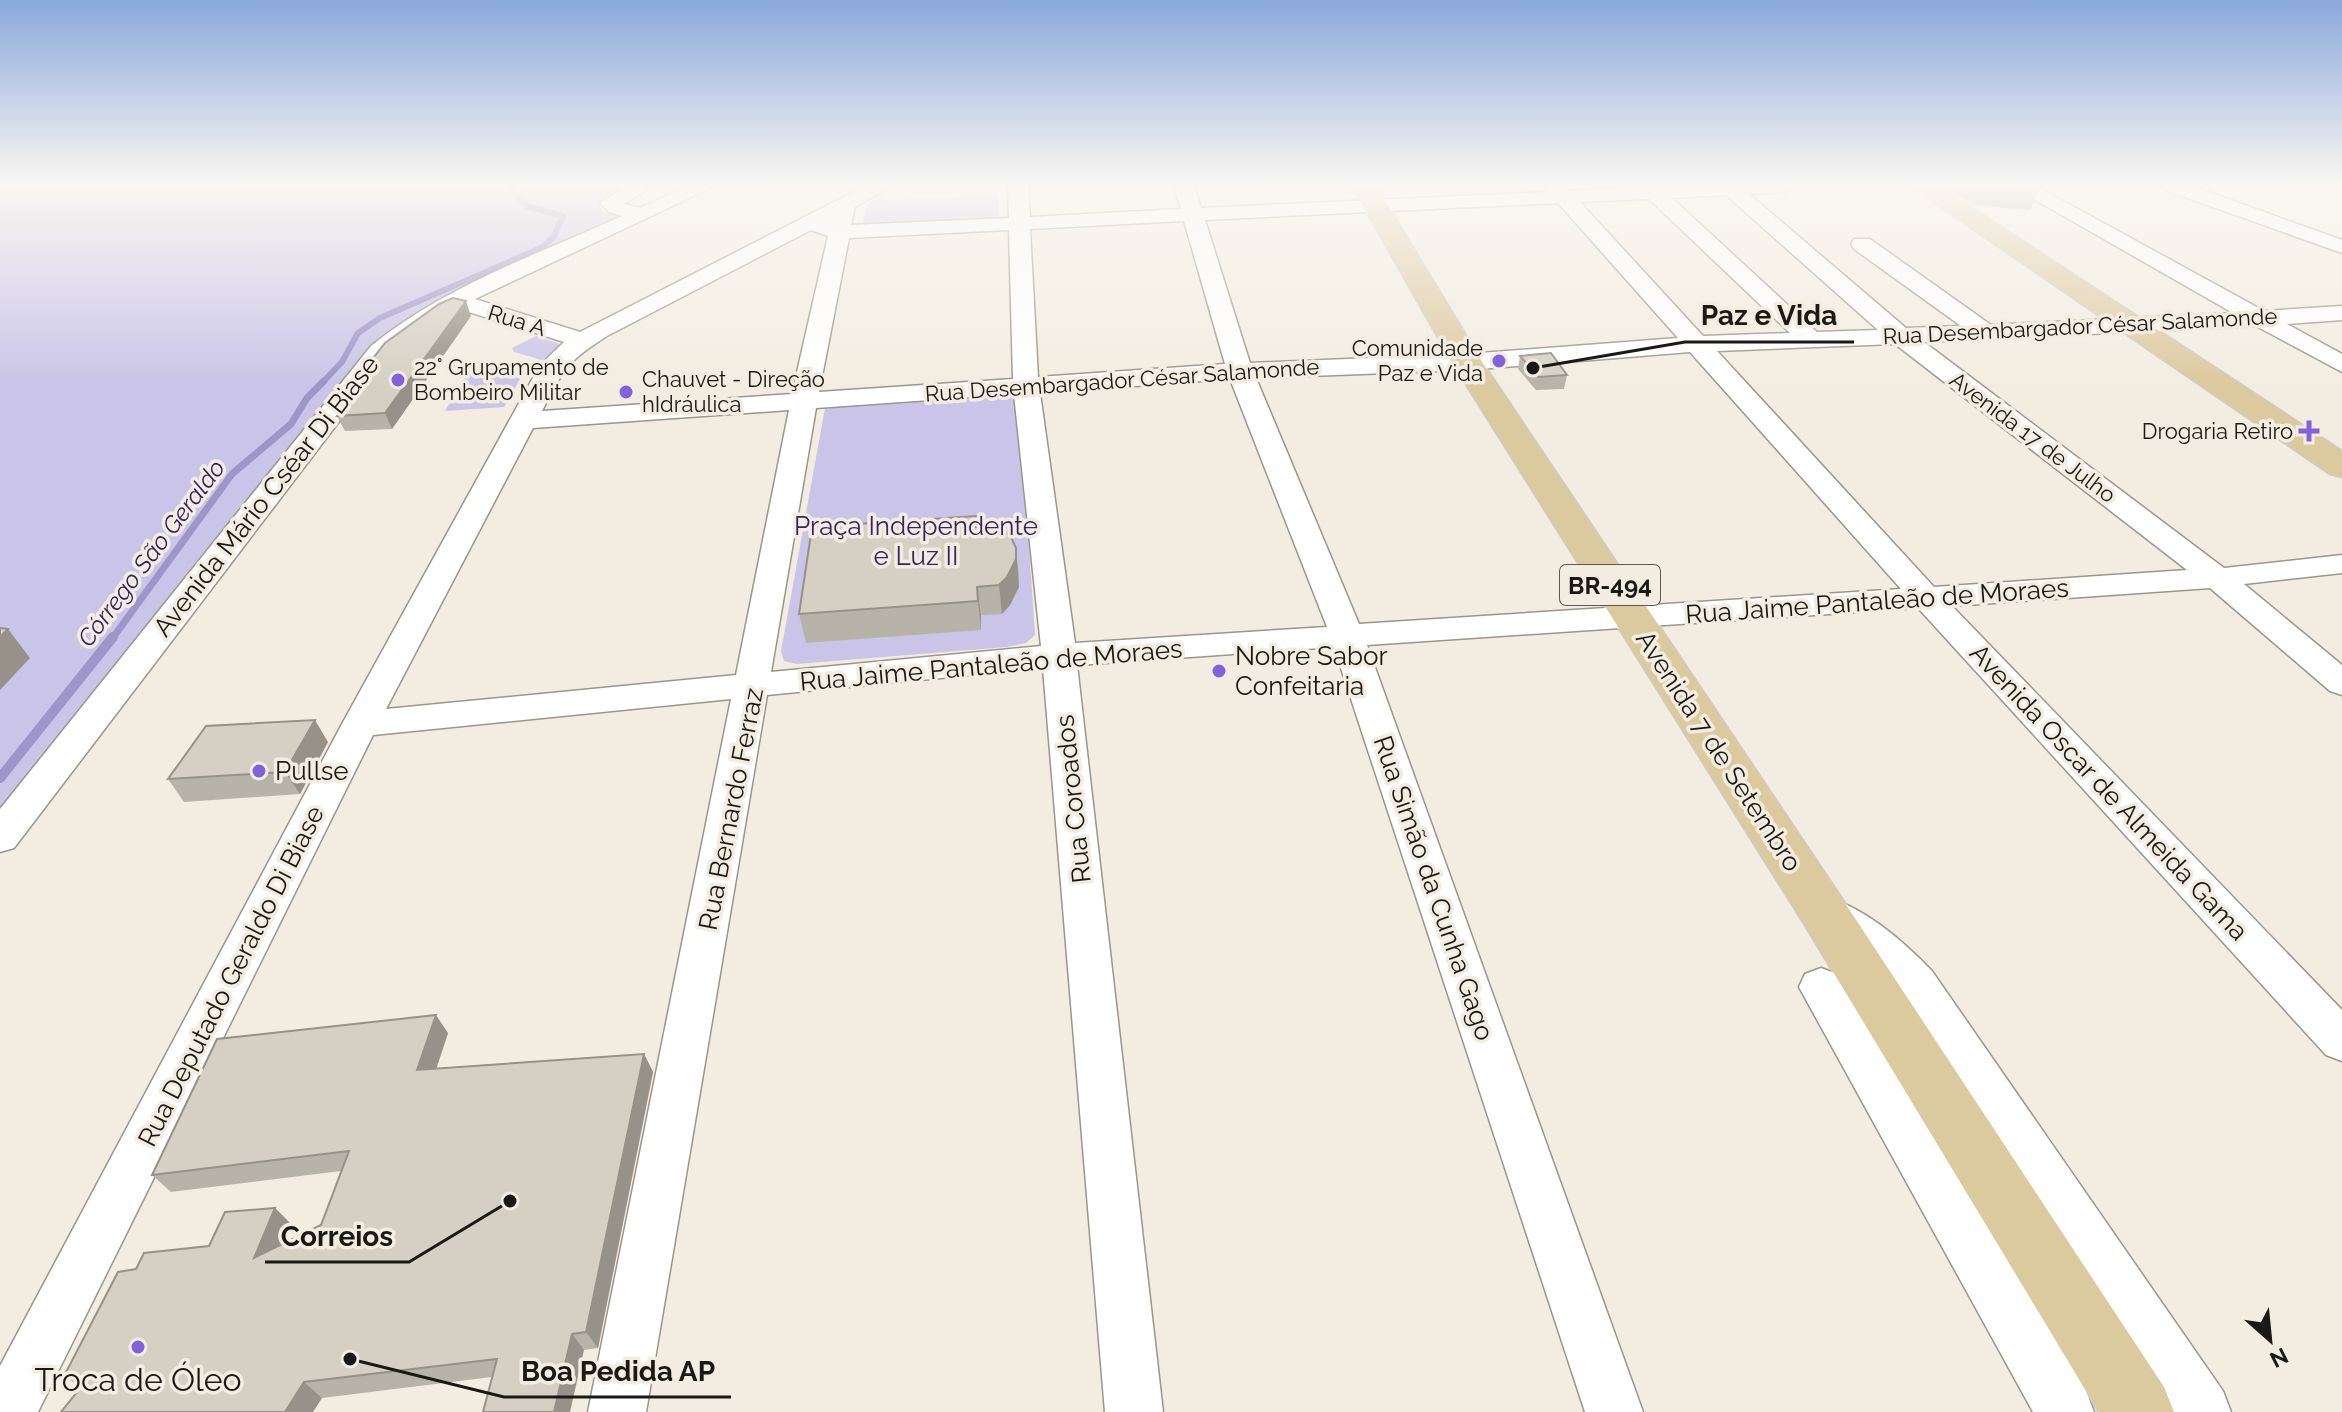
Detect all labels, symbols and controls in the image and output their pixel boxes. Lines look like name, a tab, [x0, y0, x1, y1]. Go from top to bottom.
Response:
callout: Paz e Vida	[1685, 290, 1854, 342]
street label: Rua A	[485, 299, 549, 341]
text: Paz e Vida	[1701, 299, 1837, 332]
street label: Rua Desembargador César Salamonde	[1882, 303, 2278, 349]
place label: Comunidade Paz e Vida	[1352, 335, 1483, 386]
street label: Avenida Mário Cséar Di Biase	[147, 350, 385, 642]
marker: Comunidade Paz e Vida	[1490, 352, 1508, 370]
street label: Rua Desembargador César Salamonde	[924, 353, 1320, 407]
place label: 22° Grupamento de Bombeiro Militar	[414, 354, 609, 405]
place label: Chauvet - Direção hIdráulica	[642, 366, 825, 417]
street label: Avenida 17 de Julho	[1945, 366, 2121, 508]
marker: 22° Grupamento de Bombeiro Militar	[389, 371, 407, 389]
marker: Chauvet - Direção hIdráulica	[617, 383, 635, 401]
place label: Drogaria Retiro	[2142, 418, 2293, 444]
marker: Drogaria Retiro	[2300, 422, 2318, 440]
water label: Córrego São Geraldo	[71, 454, 231, 652]
park label: Praça Independente e Luz II	[794, 511, 1038, 571]
road number: BR-494	[1560, 565, 1660, 605]
street label: Rua Jaime Pantaleão de Moraes	[1684, 573, 2070, 629]
street label: Avenida 7 de Setembro	[1630, 625, 1808, 877]
street label: Rua Jaime Pantaleão de Moraes	[798, 633, 1184, 697]
street label: Avenida Oscar de Almeida Gama	[1964, 638, 2254, 946]
place label: Nobre Sabor Confeitaria	[1235, 641, 1388, 701]
marker: Nobre Sabor Confeitaria	[1210, 662, 1228, 680]
street label: Rua Bernardo Ferraz	[693, 685, 769, 933]
street label: Rua Coroados	[1049, 713, 1097, 885]
street label: Rua Simão da Cunha Gago	[1368, 732, 1500, 1044]
place label: Pullse	[275, 756, 349, 786]
marker: Pullse	[250, 762, 268, 780]
street label: Rua Deputado Geraldo Di Biase	[132, 801, 330, 1151]
callout: Correios	[265, 1210, 409, 1262]
text: Correios	[281, 1220, 393, 1253]
north arrow	[2230, 1300, 2310, 1380]
marker: Troca de Óleo	[129, 1338, 147, 1356]
text: N	[2266, 1342, 2292, 1373]
callout: Boa Pedida AP	[504, 1345, 731, 1397]
text: Boa Pedida AP	[521, 1355, 715, 1388]
place label: Troca de Óleo	[35, 1361, 242, 1398]

